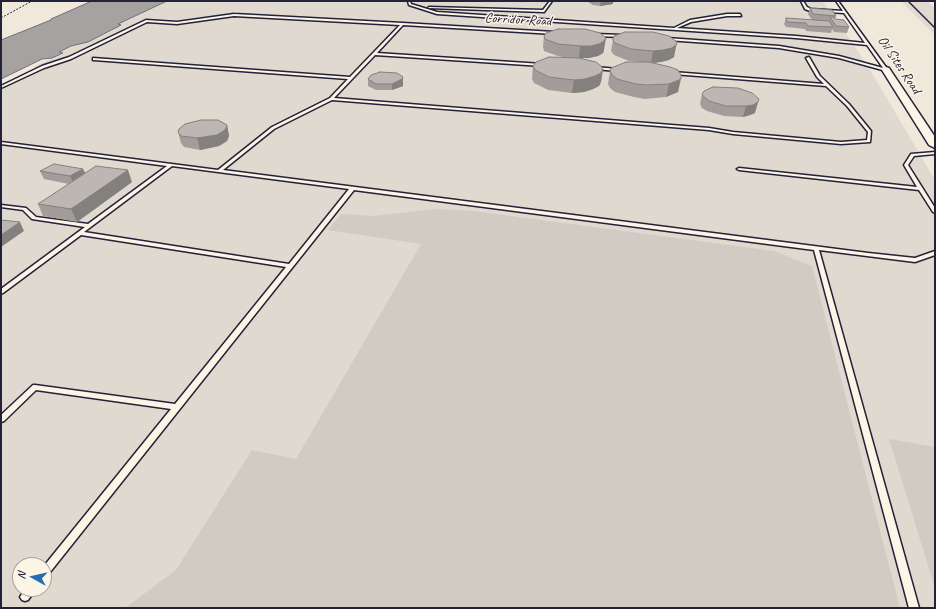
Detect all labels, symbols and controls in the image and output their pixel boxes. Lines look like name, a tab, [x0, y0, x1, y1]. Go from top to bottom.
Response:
street label: Corridor Road	[484, 10, 552, 30]
street label: Oil Sites Road	[874, 33, 924, 97]
north arrow	[12, 557, 52, 597]
text: N	[14, 571, 29, 580]

